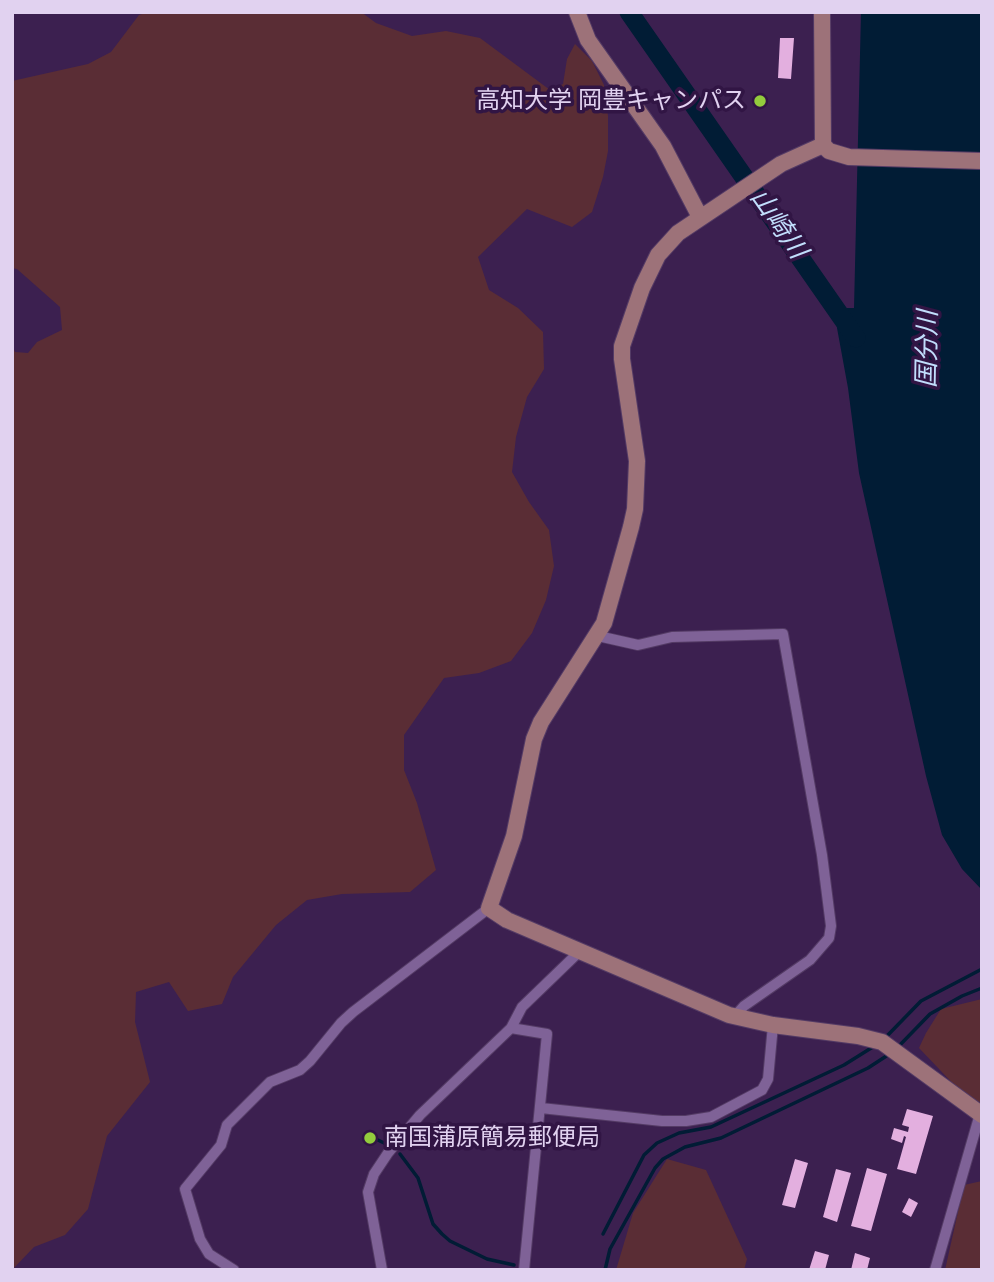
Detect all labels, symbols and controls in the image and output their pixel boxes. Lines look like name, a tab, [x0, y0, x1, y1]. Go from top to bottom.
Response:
place label: 高知大学 岡豊キャンパス	[476, 87, 746, 115]
marker: 高知大学 岡豊キャンパス	[752, 93, 768, 109]
water label: 山崎川	[743, 183, 813, 265]
water label: 国分川	[912, 310, 944, 388]
place label: 南国蒲原簡易郵便局	[384, 1124, 600, 1152]
marker: 南国蒲原簡易郵便局	[362, 1130, 378, 1146]

